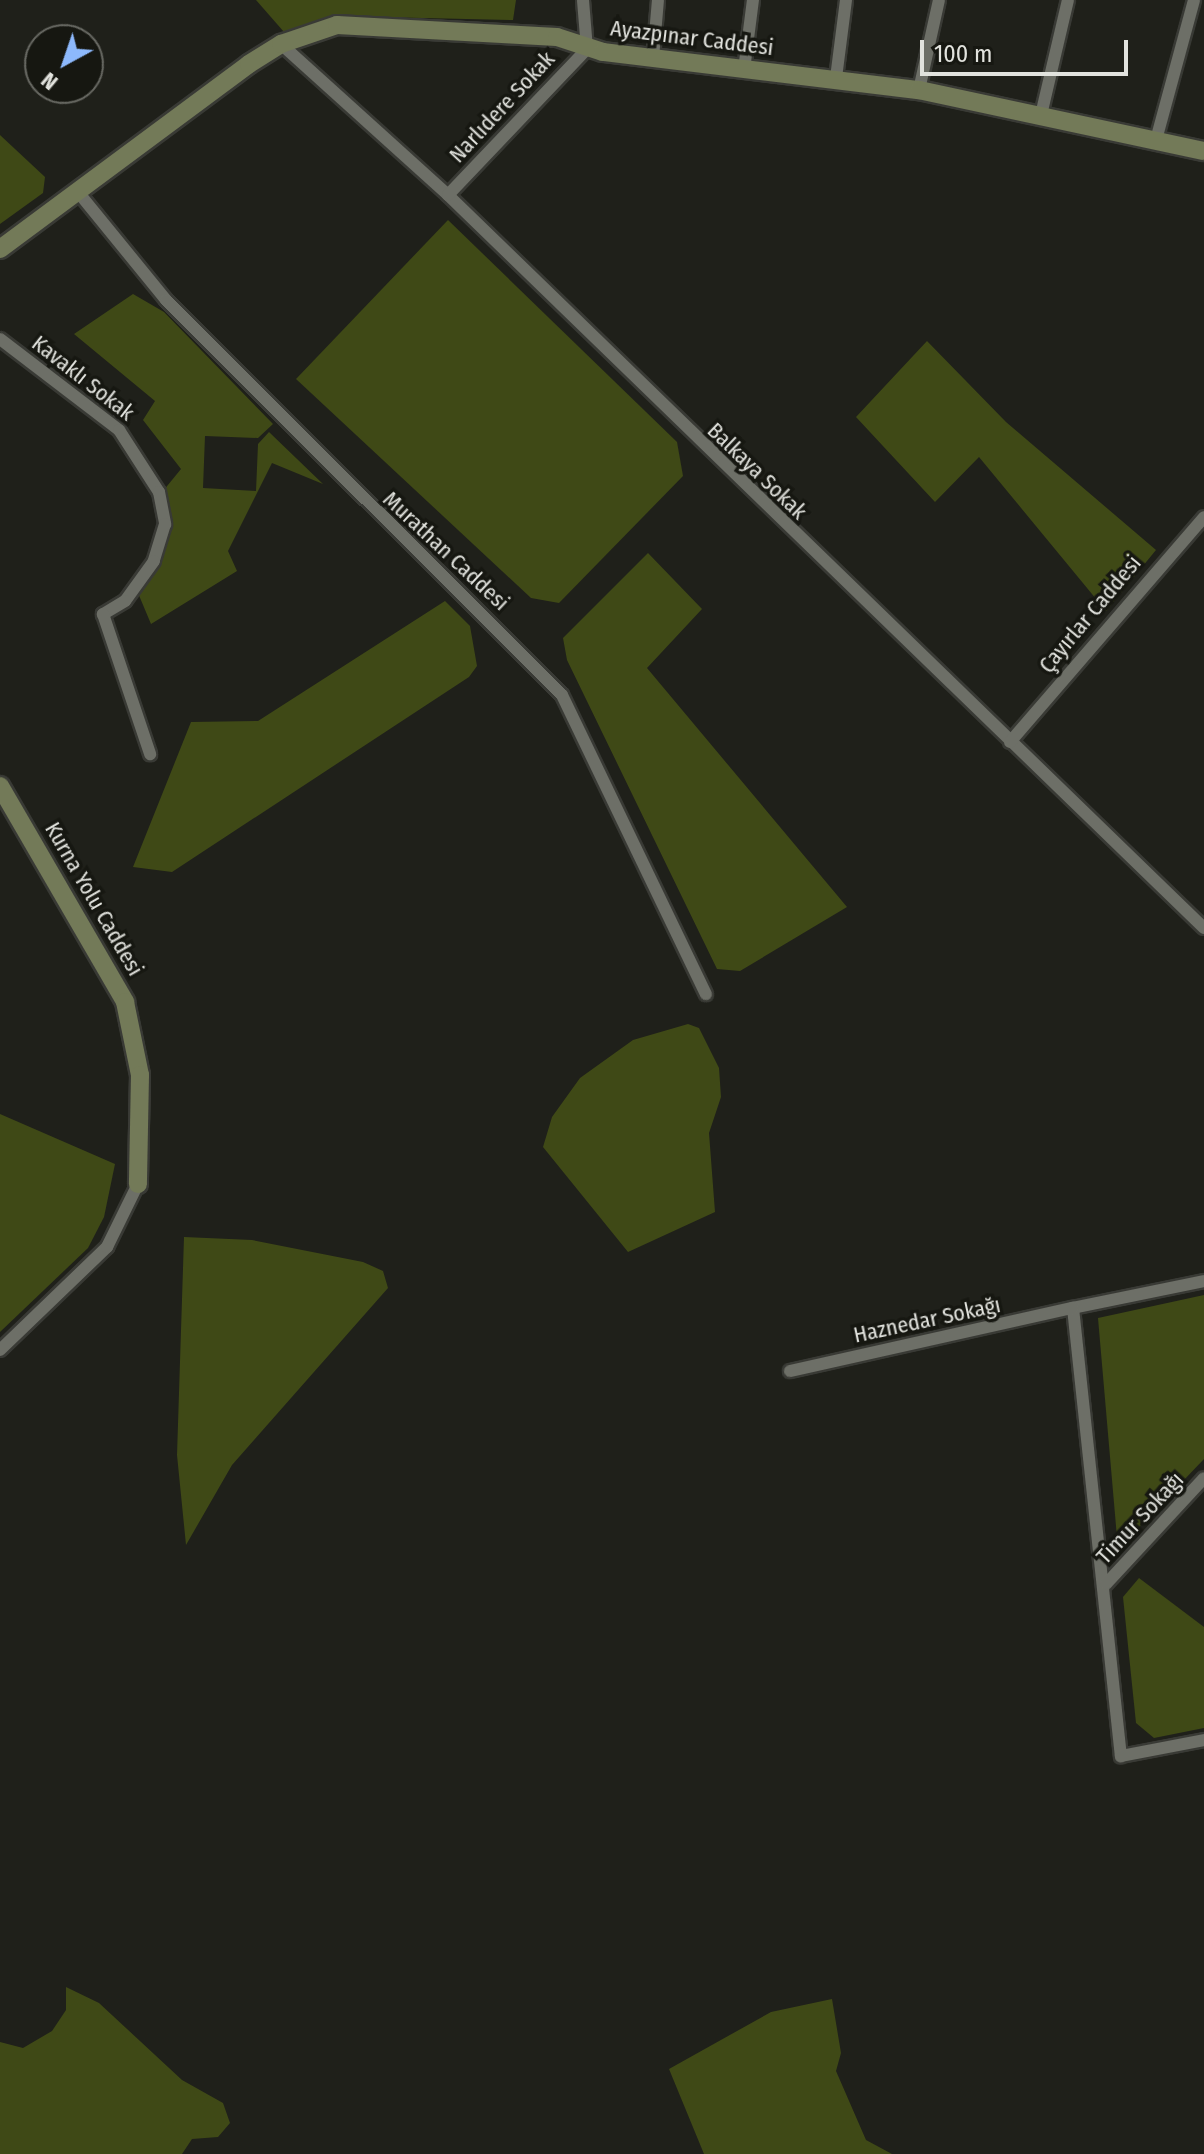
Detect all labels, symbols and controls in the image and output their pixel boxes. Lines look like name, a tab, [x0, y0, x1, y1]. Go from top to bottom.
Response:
street label: Ayazpınar Caddesi	[609, 15, 775, 61]
north arrow	[24, 24, 104, 104]
scale bar	[924, 24, 1132, 74]
text: 100 m	[934, 40, 992, 68]
street label: Narlıdere Sokak	[444, 46, 560, 168]
text: N	[36, 67, 63, 96]
street label: Kavaklı Sokak	[27, 330, 139, 426]
street label: Balkaya Sokak	[702, 417, 812, 525]
street label: Murathan Caddesi	[378, 486, 514, 616]
street label: Çayırlar Caddesi	[1033, 550, 1147, 678]
street label: Kurna Yolu Caddesi	[39, 817, 149, 981]
street label: Haznedar Sokağı	[851, 1292, 1003, 1348]
street label: Timur Sokağı	[1091, 1467, 1189, 1569]

